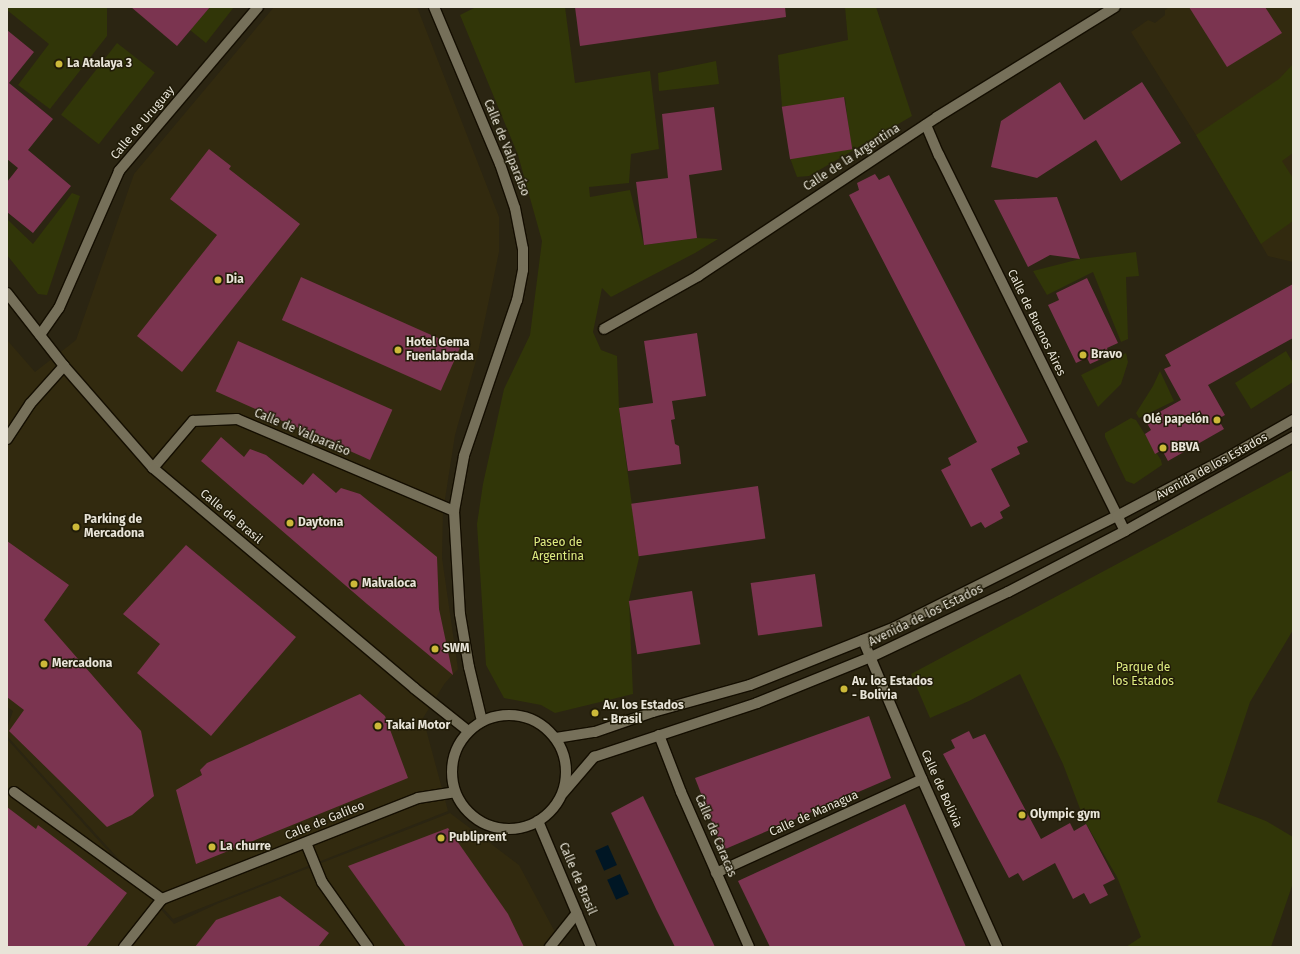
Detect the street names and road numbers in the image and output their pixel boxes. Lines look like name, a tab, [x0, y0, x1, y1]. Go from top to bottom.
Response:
street label: Calle de Uruguay	[108, 83, 178, 163]
street label: Calle de Valparaíso	[480, 98, 532, 198]
street label: Calle de la Argentina	[801, 121, 903, 195]
street label: Calle de Buenos Aires	[1004, 267, 1068, 379]
street label: Calle de Valparaíso	[252, 406, 352, 460]
street label: Avenida de los Estados	[1154, 430, 1270, 504]
street label: Calle de Brasil	[197, 487, 265, 547]
street label: Avenida de los Estados	[867, 582, 985, 650]
street label: Calle de Bolivia	[917, 748, 965, 830]
street label: Calle de Managua	[767, 788, 861, 840]
street label: Calle de Caracas	[691, 793, 739, 879]
street label: Calle de Galileo	[283, 799, 367, 843]
street label: Calle de Brasil	[555, 841, 599, 917]

